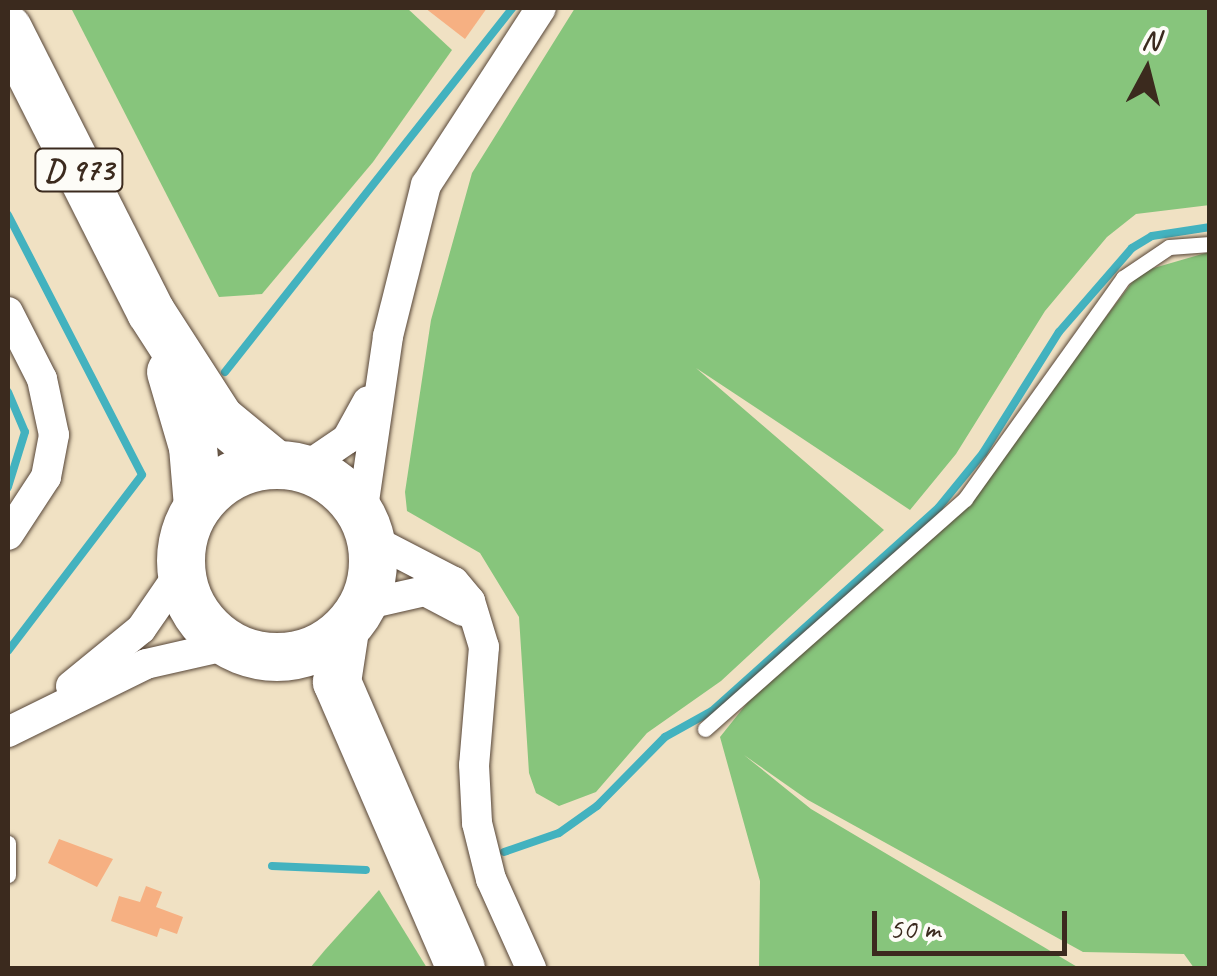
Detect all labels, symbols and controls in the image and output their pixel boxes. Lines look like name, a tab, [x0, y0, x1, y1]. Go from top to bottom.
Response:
north arrow	[1097, 20, 1197, 120]
text: N	[1140, 21, 1161, 58]
road number: D 973	[34, 143, 124, 197]
scale bar	[877, 891, 1072, 953]
text: 50 m	[889, 909, 940, 947]

